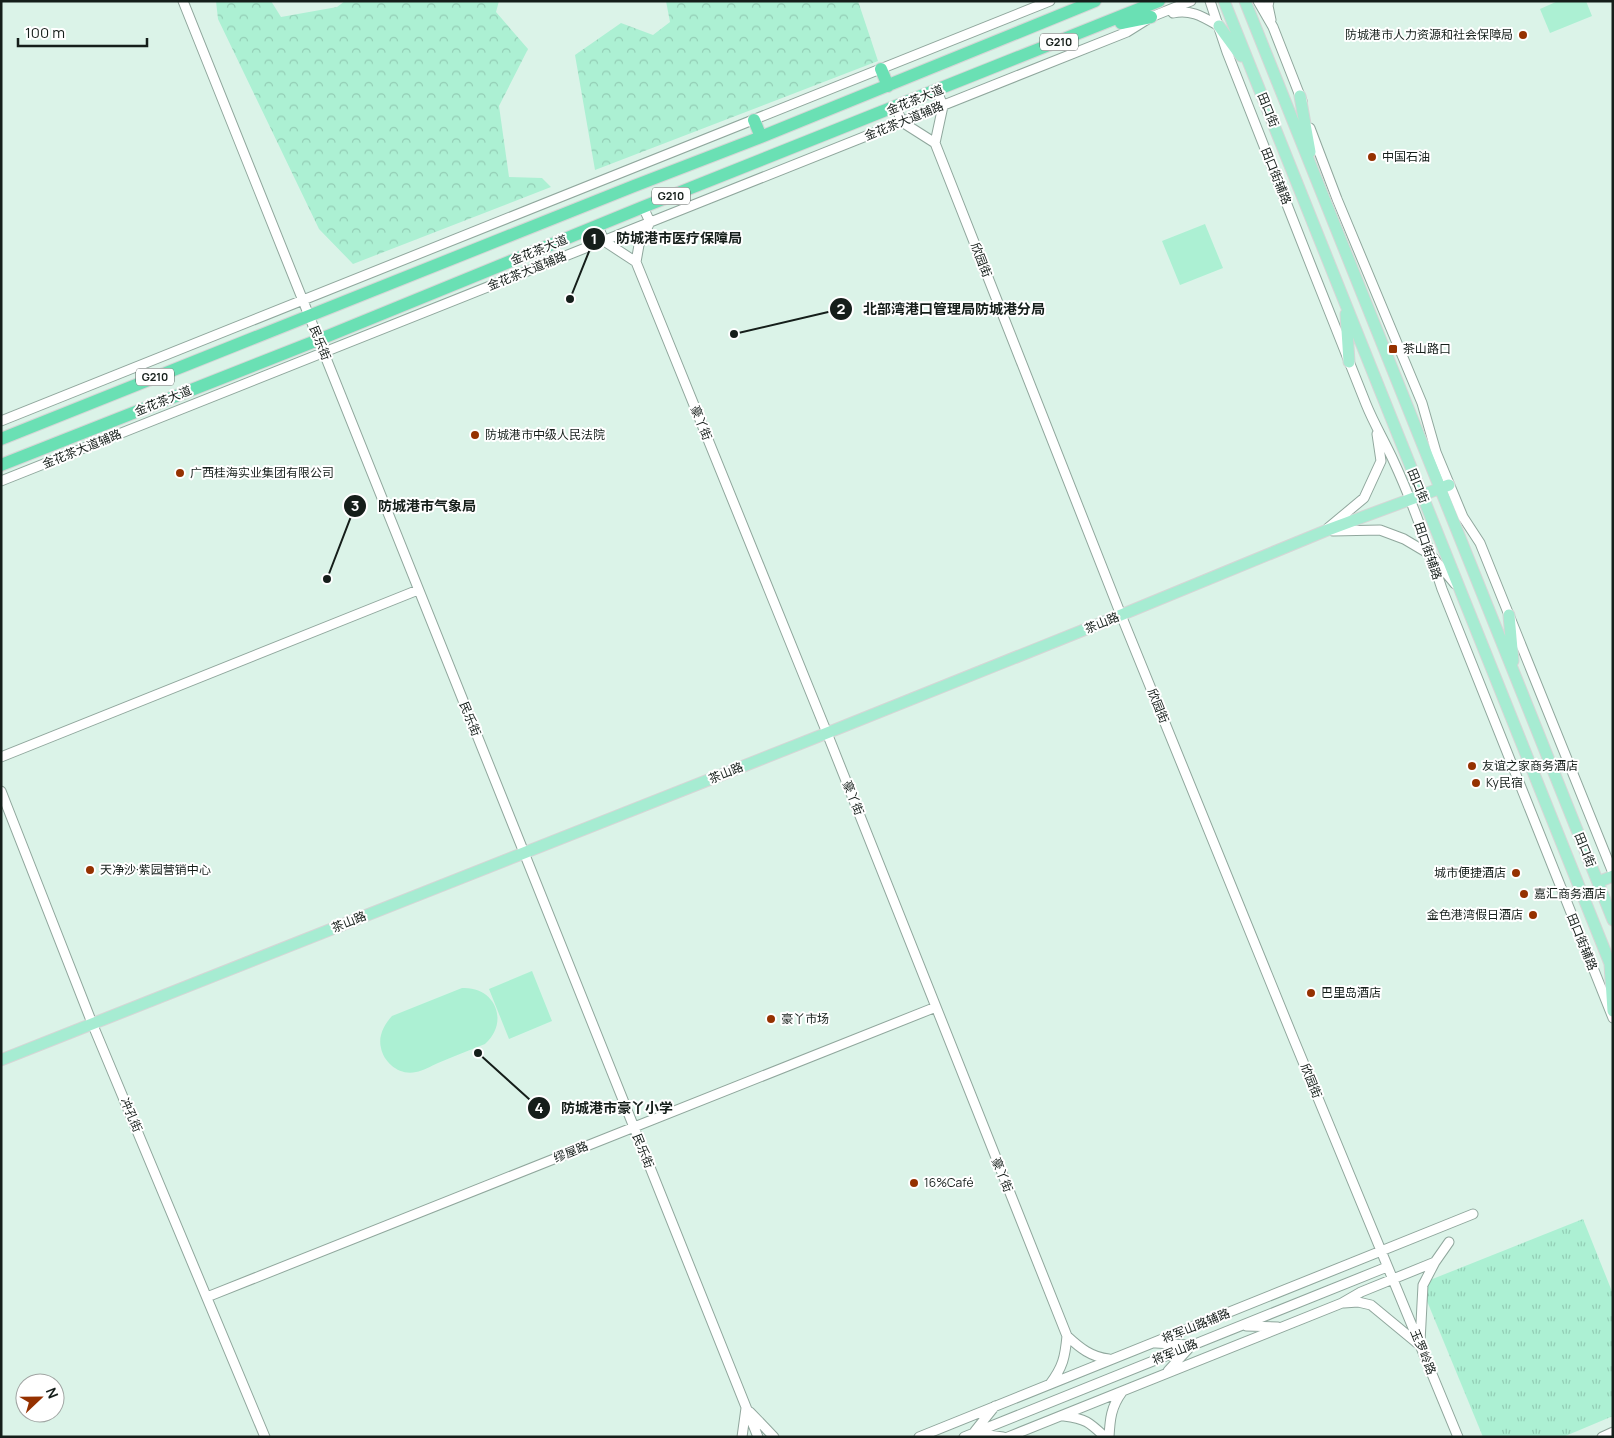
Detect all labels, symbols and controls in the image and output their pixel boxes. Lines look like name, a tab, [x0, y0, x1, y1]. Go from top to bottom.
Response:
scale bar	[18, 15, 146, 47]
text: 100 m	[25, 22, 65, 43]
place label: 防城港市人力资源和社会保障局	[1345, 26, 1513, 43]
marker: 防城港市人力资源和社会保障局	[1517, 29, 1529, 41]
road number: G210	[1040, 34, 1078, 51]
street label: 金花茶大道	[884, 80, 946, 119]
street label: 田口街	[1254, 90, 1283, 130]
street label: 金花茶大道辅路	[862, 97, 946, 144]
street label: 田口街辅路	[1257, 145, 1296, 207]
place label: 中国石油	[1382, 148, 1430, 165]
marker: 中国石油	[1366, 151, 1378, 163]
road number: G210	[652, 188, 690, 205]
callout: 防城港市医疗保障局	[581, 224, 752, 253]
text: 1	[591, 228, 597, 249]
text: 防城港市医疗保障局	[616, 228, 742, 247]
street label: 金花茶大道	[508, 230, 570, 269]
street label: 欣园街	[967, 240, 996, 280]
street label: 金花茶大道辅路	[485, 247, 569, 294]
callout: 北部湾港口管理局防城港分局	[828, 295, 1055, 324]
text: 2	[837, 298, 846, 319]
text: 北部湾港口管理局防城港分局	[863, 299, 1045, 318]
street label: 民乐街	[306, 323, 335, 363]
place label: 茶山路口	[1403, 340, 1451, 357]
marker: 茶山路口	[1387, 343, 1399, 355]
road number: G210	[136, 368, 174, 386]
street label: 金花茶大道	[132, 381, 194, 420]
street label: 豪丫街	[687, 403, 716, 443]
street label: 金花茶大道辅路	[40, 425, 124, 472]
place label: 防城港市中级人民法院	[485, 426, 605, 443]
marker: 防城港市中级人民法院	[469, 429, 481, 441]
place label: 广西桂海实业集团有限公司	[190, 464, 334, 481]
street label: 田口街	[1404, 466, 1433, 506]
marker: 广西桂海实业集团有限公司	[174, 467, 186, 479]
callout: 防城港市气象局	[343, 492, 486, 521]
text: 3	[351, 495, 359, 516]
text: 防城港市气象局	[378, 496, 476, 515]
street label: 田口街辅路	[1411, 520, 1446, 582]
street label: 茶山路	[1082, 608, 1122, 637]
street label: 欣园街	[1144, 686, 1173, 726]
street label: 民乐街	[456, 699, 485, 739]
place label: 友谊之家商务酒店	[1482, 757, 1578, 774]
street label: 茶山路	[706, 758, 746, 787]
marker: 友谊之家商务酒店	[1466, 760, 1478, 772]
place label: Ky民宿	[1486, 774, 1523, 791]
marker: Ky民宿	[1470, 777, 1482, 789]
street label: 豪丫街	[839, 778, 868, 818]
street label: 田口街	[1571, 830, 1600, 870]
place label: 天净沙·紫园营销中心	[100, 861, 211, 878]
marker: 天净沙·紫园营销中心	[84, 864, 96, 876]
place label: 城市便捷酒店	[1434, 864, 1506, 881]
marker: 城市便捷酒店	[1510, 867, 1522, 879]
place label: 嘉汇商务酒店	[1534, 885, 1606, 902]
marker: 嘉汇商务酒店	[1518, 888, 1530, 900]
place label: 金色港湾假日酒店	[1427, 906, 1523, 923]
street label: 茶山路	[329, 907, 369, 936]
marker: 金色港湾假日酒店	[1527, 909, 1539, 921]
street label: 田口街辅路	[1563, 911, 1602, 973]
place label: 巴里岛酒店	[1321, 984, 1381, 1001]
marker: 巴里岛酒店	[1305, 987, 1317, 999]
place label: 豪丫市场	[781, 1010, 829, 1027]
marker: 豪丫市场	[765, 1013, 777, 1025]
street label: 欣园街	[1297, 1061, 1326, 1101]
callout: 防城港市豪丫小学	[526, 1093, 683, 1122]
street label: 冲孔街	[117, 1095, 146, 1135]
text: 4	[534, 1097, 544, 1118]
text: 防城港市豪丫小学	[561, 1098, 673, 1117]
street label: 民乐街	[629, 1131, 658, 1171]
street label: 缪屋路	[551, 1137, 591, 1166]
street label: 豪丫街	[988, 1155, 1017, 1195]
place label: 16%Café	[924, 1174, 973, 1191]
marker: 16%Café	[908, 1177, 920, 1189]
street label: 将军山路辅路	[1159, 1304, 1232, 1347]
street label: 玉罗岭路	[1407, 1326, 1440, 1377]
street label: 将军山路	[1149, 1335, 1200, 1368]
north arrow	[15, 1373, 65, 1423]
text: N	[42, 1385, 63, 1401]

